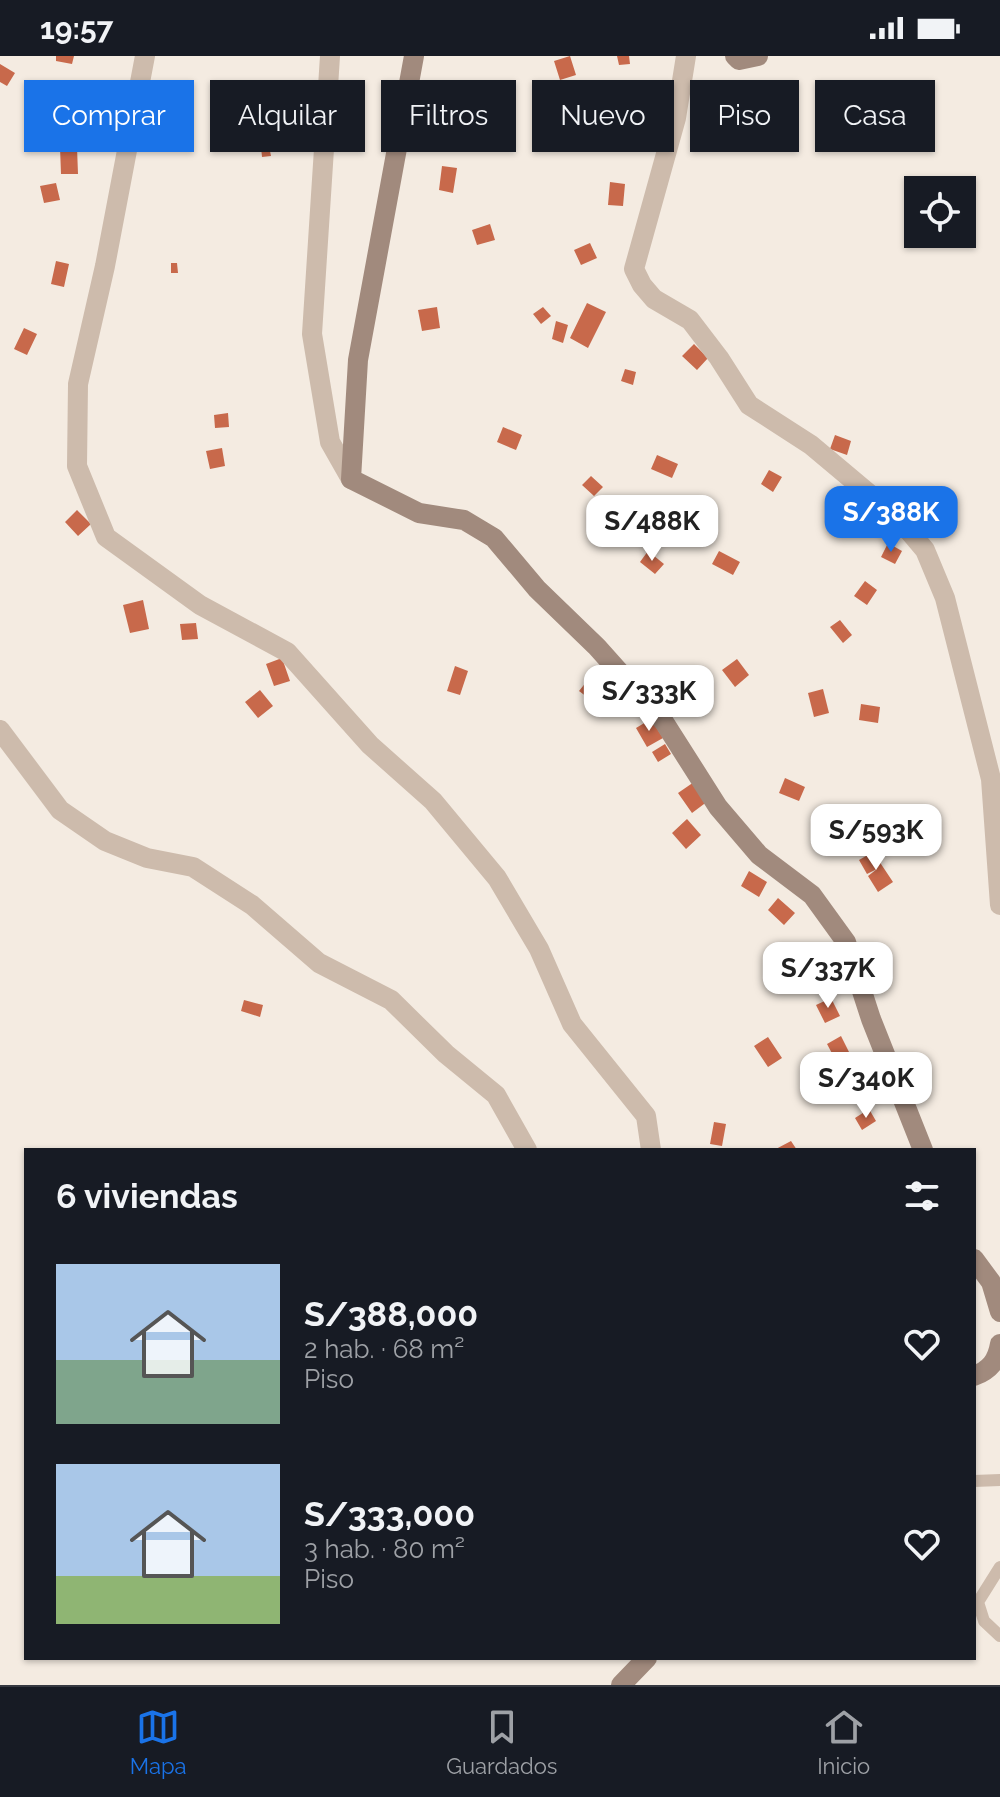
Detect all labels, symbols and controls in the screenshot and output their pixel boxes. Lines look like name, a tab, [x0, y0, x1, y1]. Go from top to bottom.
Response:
text: 19:57	[40, 11, 113, 46]
chip: Comprar	[24, 80, 194, 152]
chip: Alquilar	[210, 80, 365, 152]
chip: Filtros	[381, 80, 516, 152]
chip: Nuevo	[532, 80, 674, 152]
chip: Piso	[690, 80, 799, 152]
chip: Casa	[815, 80, 935, 152]
map controls	[904, 176, 976, 248]
button: locate	[904, 176, 976, 248]
pin: S/388K	[826, 486, 956, 554]
pin: S/488K	[587, 495, 717, 563]
text: S/388K	[843, 497, 939, 527]
text: S/488K	[604, 506, 700, 536]
pin: S/333K	[584, 665, 714, 733]
text: S/333K	[602, 676, 696, 706]
pin: S/593K	[811, 804, 941, 872]
text: S/593K	[829, 815, 923, 845]
pin: S/337K	[763, 942, 893, 1010]
text: S/337K	[781, 953, 875, 983]
pin: S/340K	[801, 1052, 931, 1120]
text: S/340K	[818, 1063, 914, 1093]
icon: filters	[900, 1174, 944, 1218]
text: 6 viviendas	[56, 1176, 238, 1216]
text: S/388,000	[304, 1294, 478, 1334]
icon: home	[120, 1296, 216, 1392]
icon: heart	[900, 1322, 944, 1366]
text: 2 hab. · 68 m²	[304, 1334, 464, 1364]
text: Piso	[304, 1364, 354, 1394]
text: S/333,000	[304, 1494, 475, 1534]
icon: home	[120, 1496, 216, 1592]
icon: heart	[900, 1522, 944, 1566]
text: 3 hab. · 80 m²	[304, 1534, 465, 1564]
text: Piso	[304, 1564, 354, 1594]
tab: Mapa	[130, 1705, 187, 1779]
tab: Guardados	[446, 1705, 558, 1779]
tab: Inicio	[817, 1705, 870, 1779]

